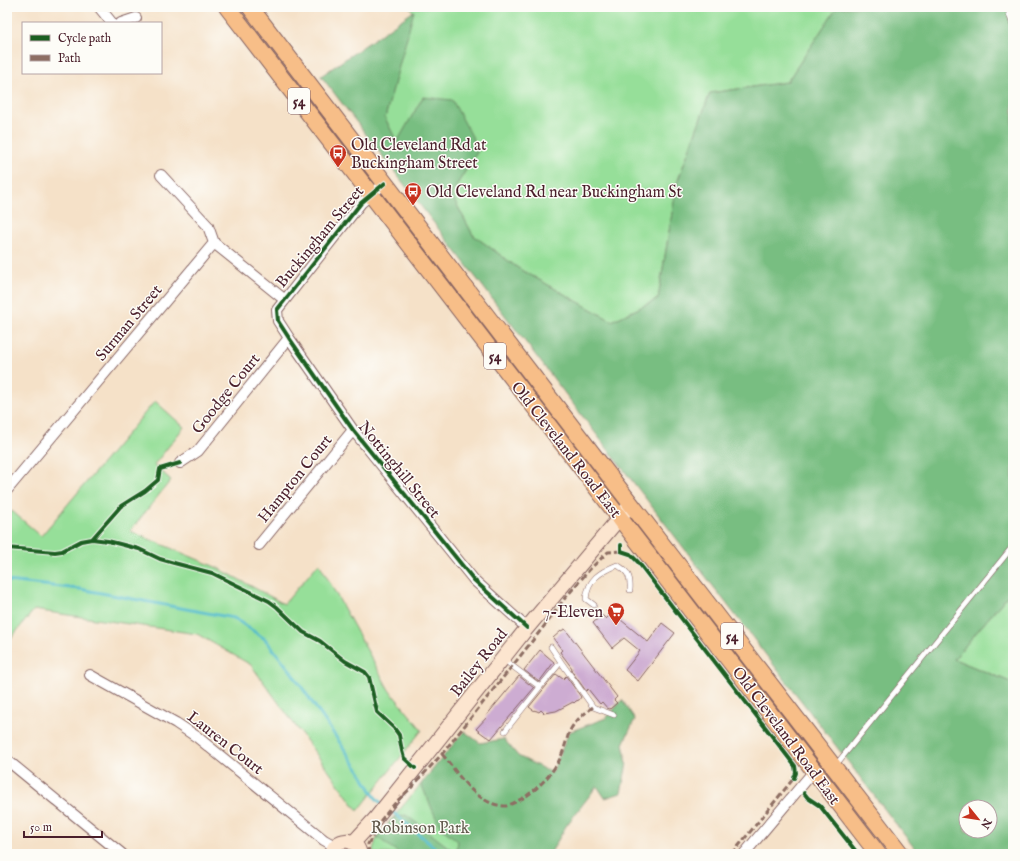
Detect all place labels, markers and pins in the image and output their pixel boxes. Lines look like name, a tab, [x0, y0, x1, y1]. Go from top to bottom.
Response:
place label: Old Cleveland Rd at Buckingham Street	[351, 136, 487, 174]
bus stop icon: Old Cleveland Rd at Buckingham Street	[328, 143, 348, 168]
bus stop icon: Old Cleveland Rd near Buckingham St	[403, 181, 423, 206]
place label: Old Cleveland Rd near Buckingham St	[426, 183, 682, 203]
supermarket icon: 7-Eleven	[606, 601, 626, 626]
place label: 7-Eleven	[542, 603, 603, 623]

